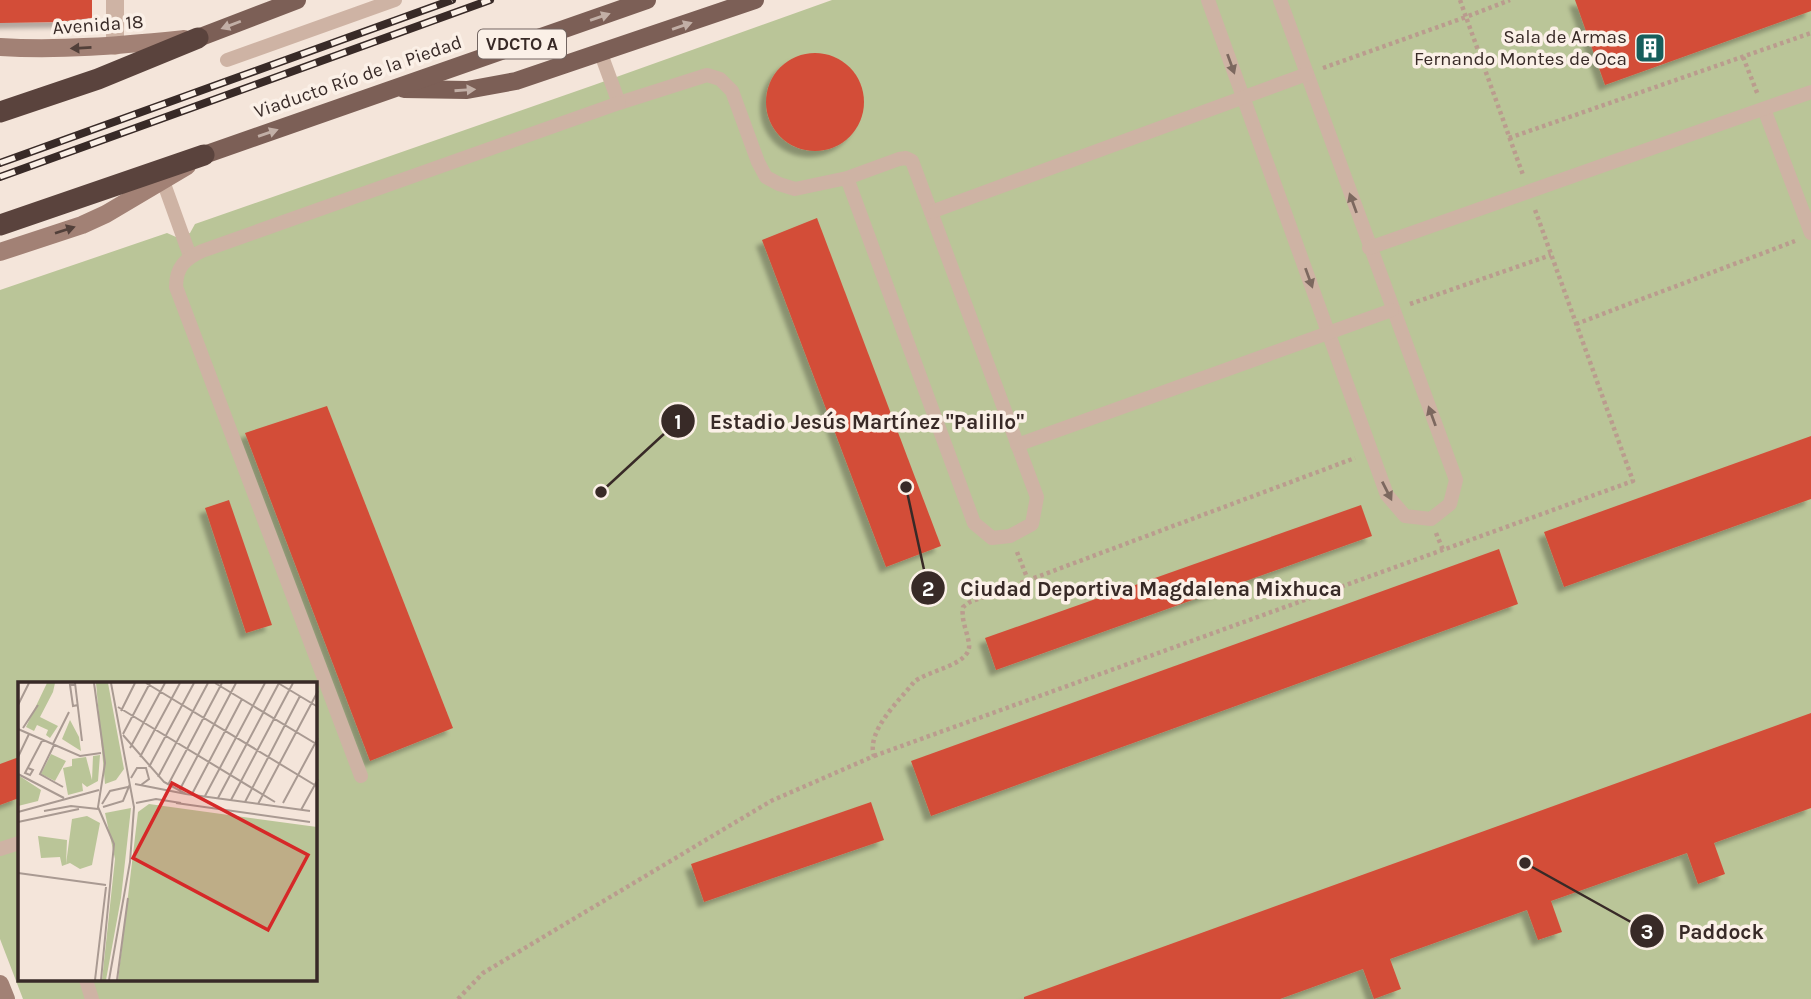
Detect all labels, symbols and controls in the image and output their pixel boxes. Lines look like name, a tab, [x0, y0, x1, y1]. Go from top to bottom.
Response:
street label: Avenida 18	[52, 11, 144, 39]
one-way arrow	[589, 11, 610, 22]
one-way arrow	[220, 19, 241, 30]
one-way arrow	[672, 20, 693, 31]
place label: Sala de Armas Fernando Montes de Oca	[1414, 26, 1627, 70]
road number: VDCTO A	[478, 29, 566, 58]
street label: Viaducto Río de la Piedad	[251, 31, 465, 123]
building icon: Sala de Armas Fernando Montes de Oca	[1633, 31, 1667, 65]
one-way arrow	[70, 42, 92, 53]
one-way arrow	[1226, 54, 1237, 75]
one-way arrow	[454, 84, 476, 95]
one-way arrow	[258, 127, 279, 138]
one-way arrow	[1347, 192, 1358, 213]
one-way arrow	[55, 225, 76, 235]
one-way arrow	[1304, 268, 1315, 289]
callout: Estadio Jesús Martínez "Palillo"	[661, 400, 1038, 442]
one-way arrow	[1426, 406, 1437, 427]
text: 1	[674, 410, 682, 434]
text: Estadio Jesús Martínez "Palillo"	[710, 410, 1024, 434]
one-way arrow	[1382, 481, 1393, 501]
callout: Ciudad Deportiva Magdalena Mixhuca	[911, 567, 1355, 609]
text: 2	[922, 577, 934, 601]
text: Ciudad Deportiva Magdalena Mixhuca	[960, 577, 1342, 601]
inset map	[18, 682, 317, 982]
callout: Paddock	[1629, 910, 1778, 952]
text: 3	[1640, 920, 1654, 944]
text: Paddock	[1678, 920, 1764, 944]

